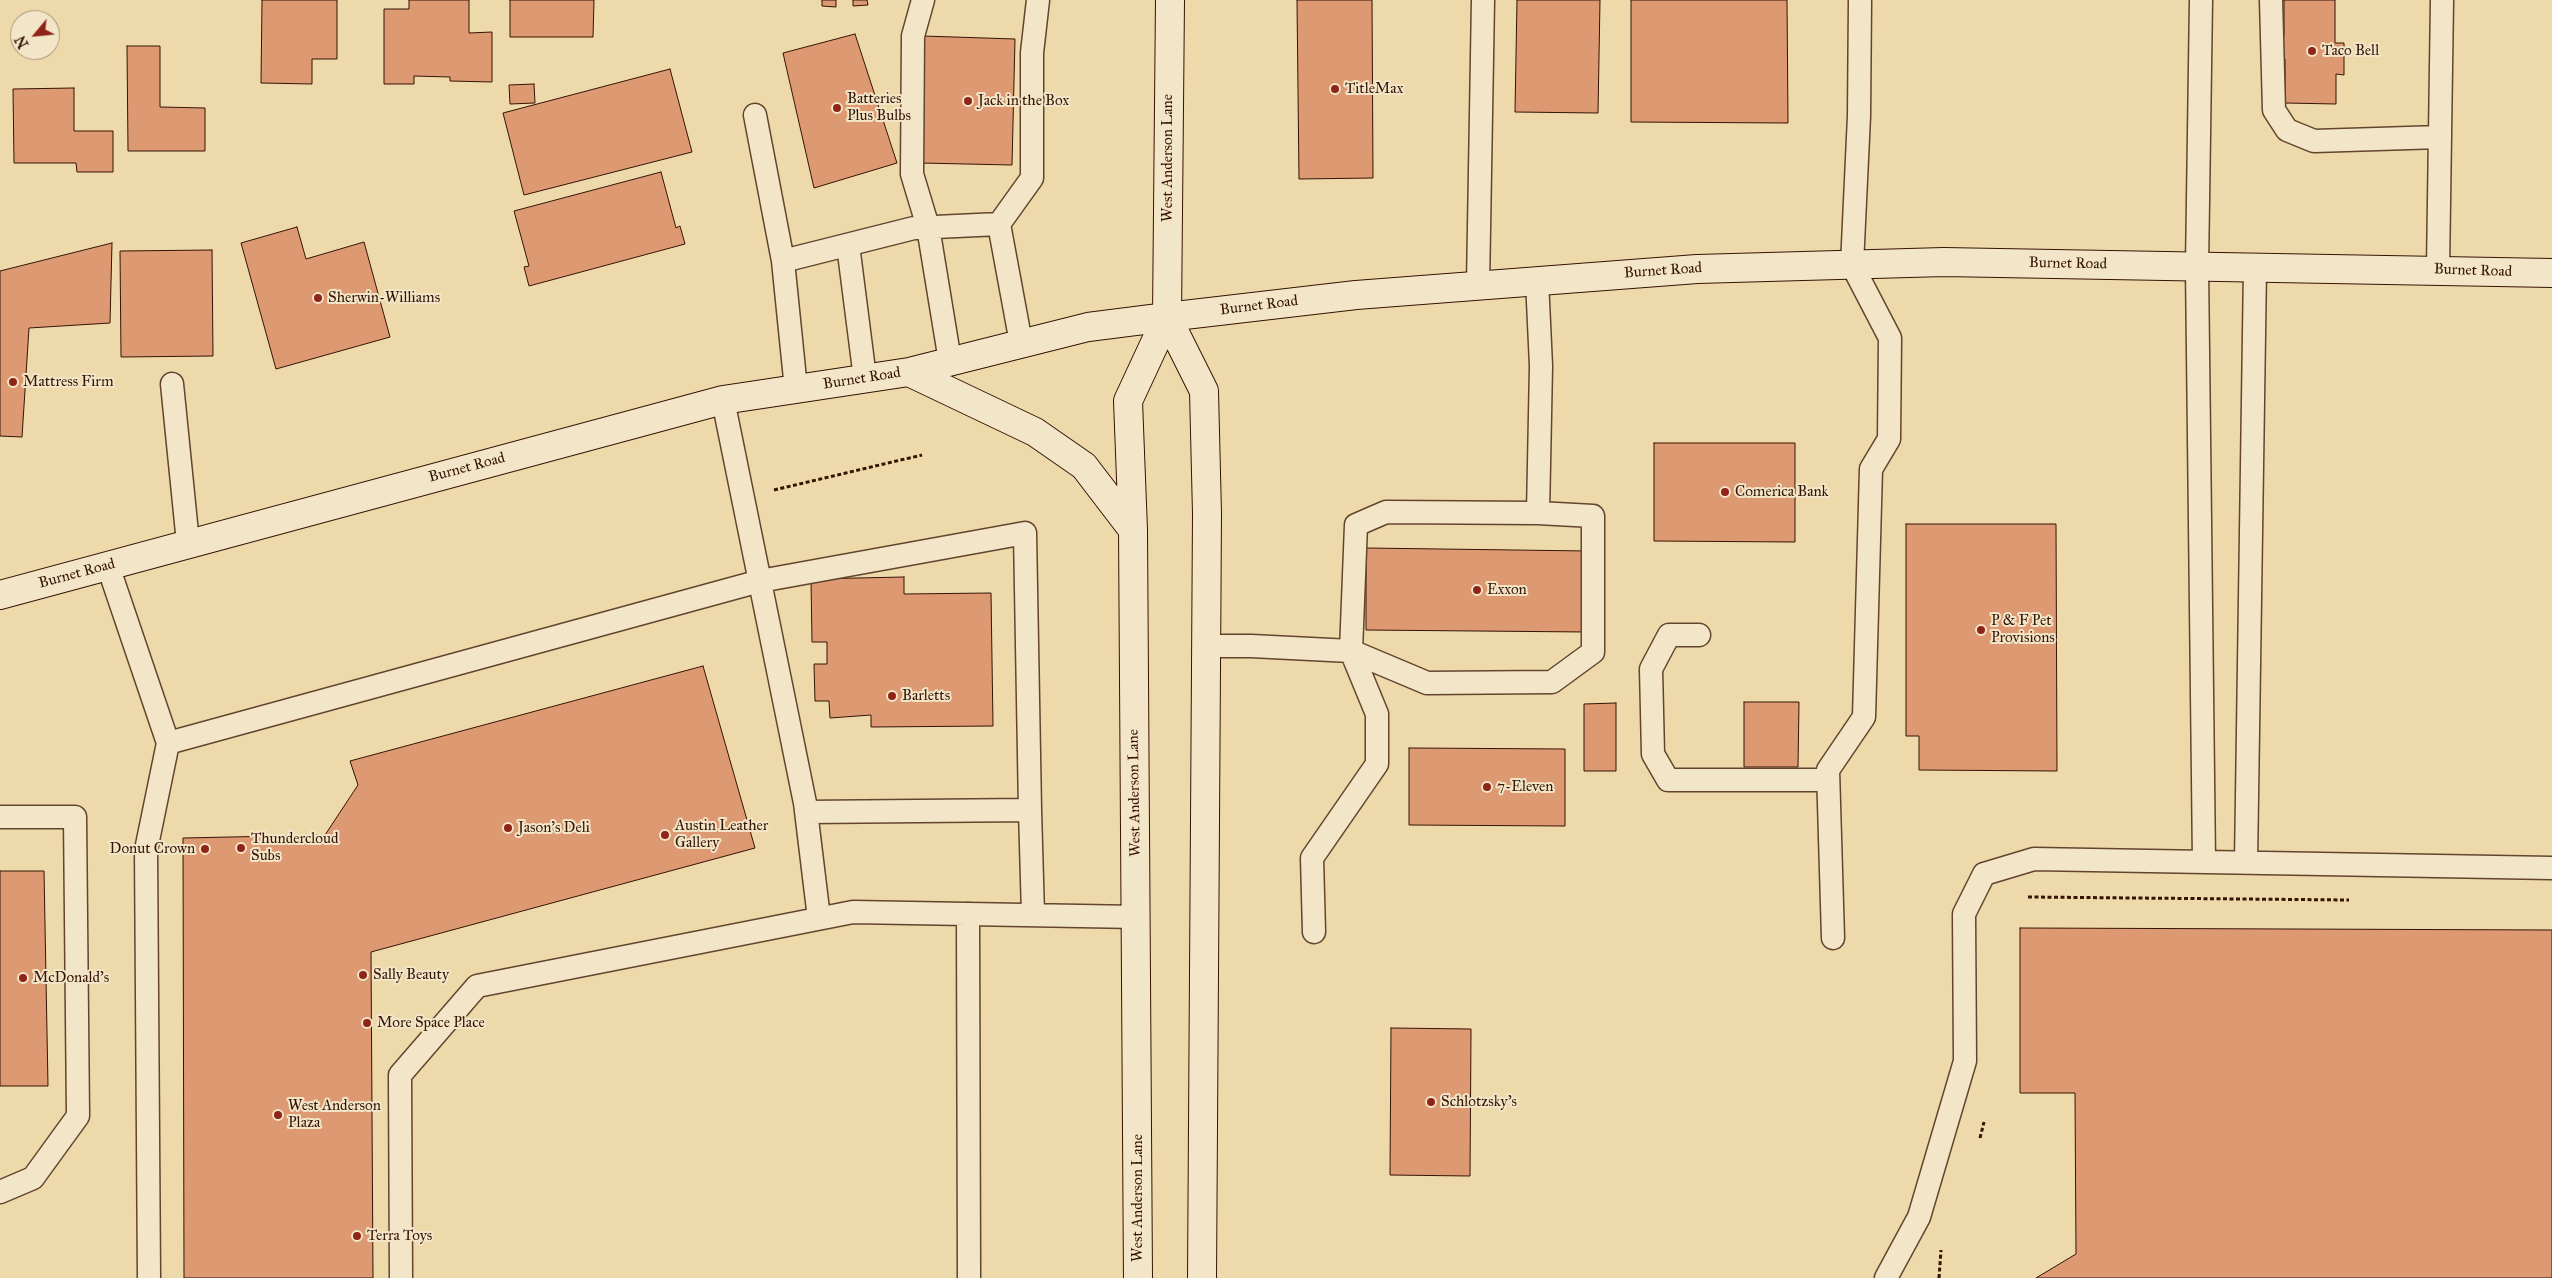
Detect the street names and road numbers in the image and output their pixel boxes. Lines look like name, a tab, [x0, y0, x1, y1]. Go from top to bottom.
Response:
street label: West Anderson Lane	[1159, 94, 1177, 222]
street label: Burnet Road	[2029, 254, 2107, 274]
street label: Burnet Road	[1623, 259, 1703, 283]
street label: Burnet Road	[2434, 261, 2512, 281]
street label: Burnet Road	[1219, 292, 1299, 320]
street label: Burnet Road	[822, 364, 902, 394]
street label: Burnet Road	[427, 449, 507, 487]
street label: Burnet Road	[37, 555, 117, 593]
street label: West Anderson Lane	[1125, 729, 1145, 857]
street label: West Anderson Lane	[1129, 1134, 1147, 1262]

